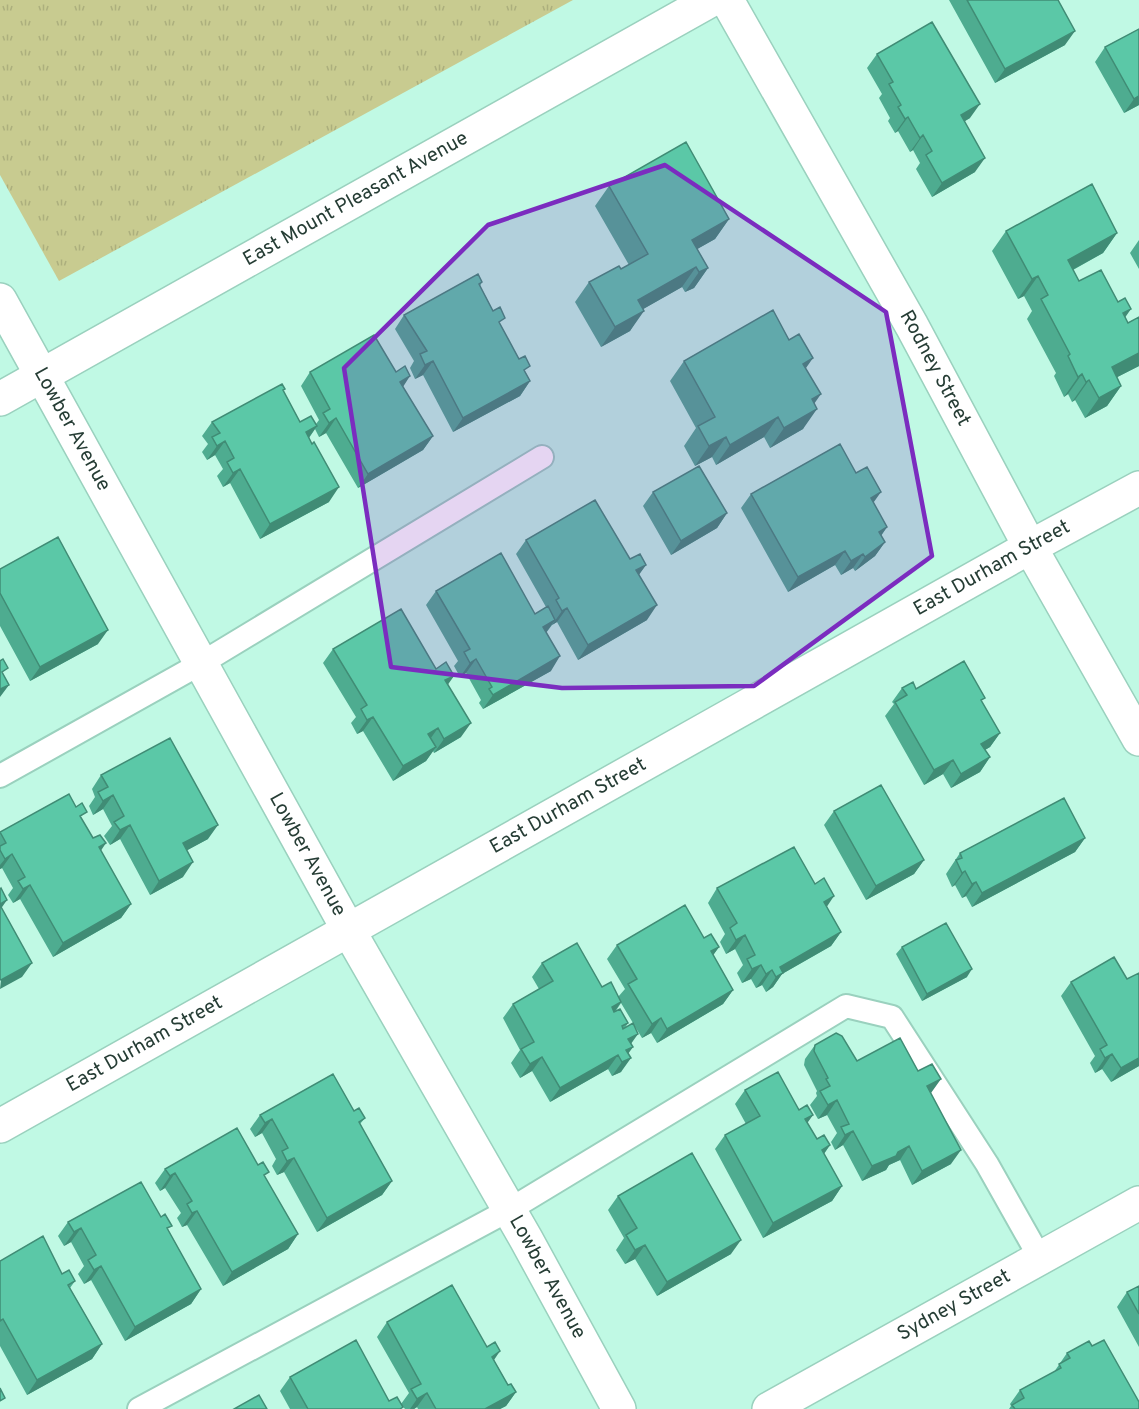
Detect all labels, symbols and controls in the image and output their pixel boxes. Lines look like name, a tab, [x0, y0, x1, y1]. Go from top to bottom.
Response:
street label: East Mount Pleasant Avenue	[239, 126, 473, 273]
street label: Rodney Street	[893, 306, 976, 431]
street label: Lowber Avenue	[27, 363, 116, 496]
street label: East Durham Street	[909, 515, 1075, 623]
street label: East Durham Street	[485, 752, 651, 861]
street label: Lowber Avenue	[262, 788, 352, 921]
street label: East Durham Street	[62, 990, 228, 1099]
street label: Lowber Avenue	[502, 1211, 591, 1344]
street label: Sydney Street	[893, 1264, 1015, 1348]

